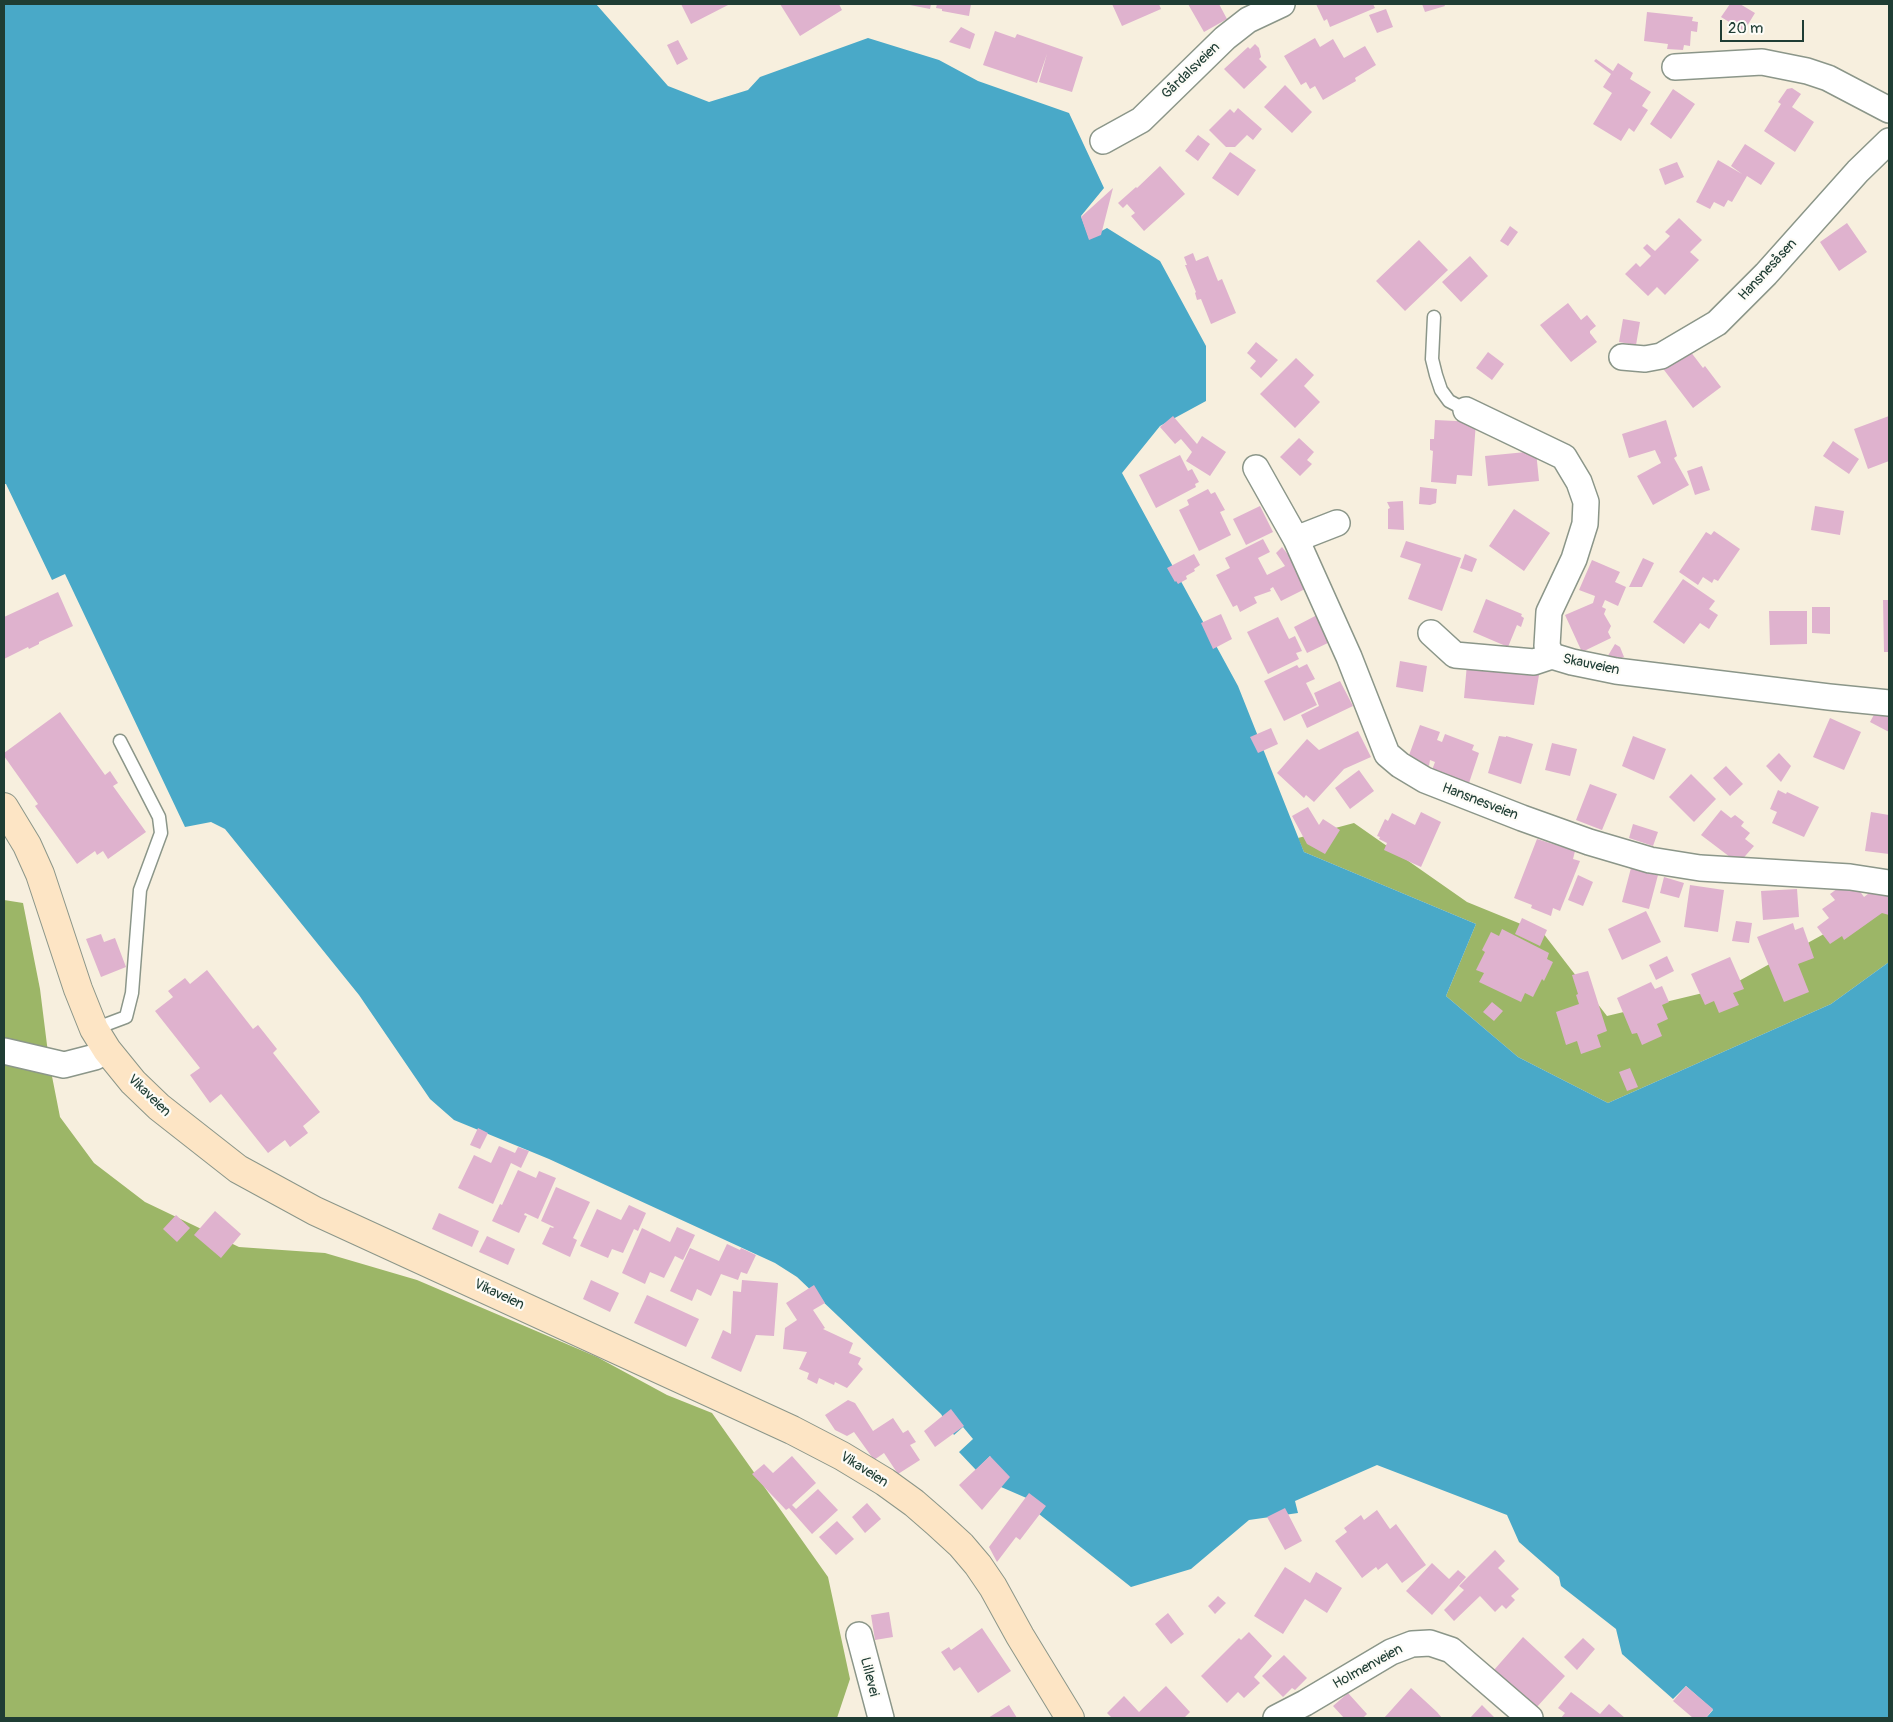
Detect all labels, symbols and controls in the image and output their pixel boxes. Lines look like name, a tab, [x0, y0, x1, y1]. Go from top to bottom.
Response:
scale bar	[1723, 10, 1807, 42]
text: 20 m	[1728, 19, 1763, 38]
street label: Gårdalsveien	[1158, 39, 1224, 103]
street label: Hansnesåsen	[1735, 236, 1801, 304]
street label: Skauveien	[1561, 651, 1621, 679]
street label: Hansnesveien	[1440, 780, 1520, 824]
street label: Vikaveien	[124, 1071, 174, 1121]
street label: Vikaveien	[471, 1276, 527, 1314]
street label: Vikaveien	[837, 1449, 891, 1491]
street label: Holmenveien	[1330, 1641, 1406, 1693]
street label: Lillevei	[856, 1656, 882, 1698]

